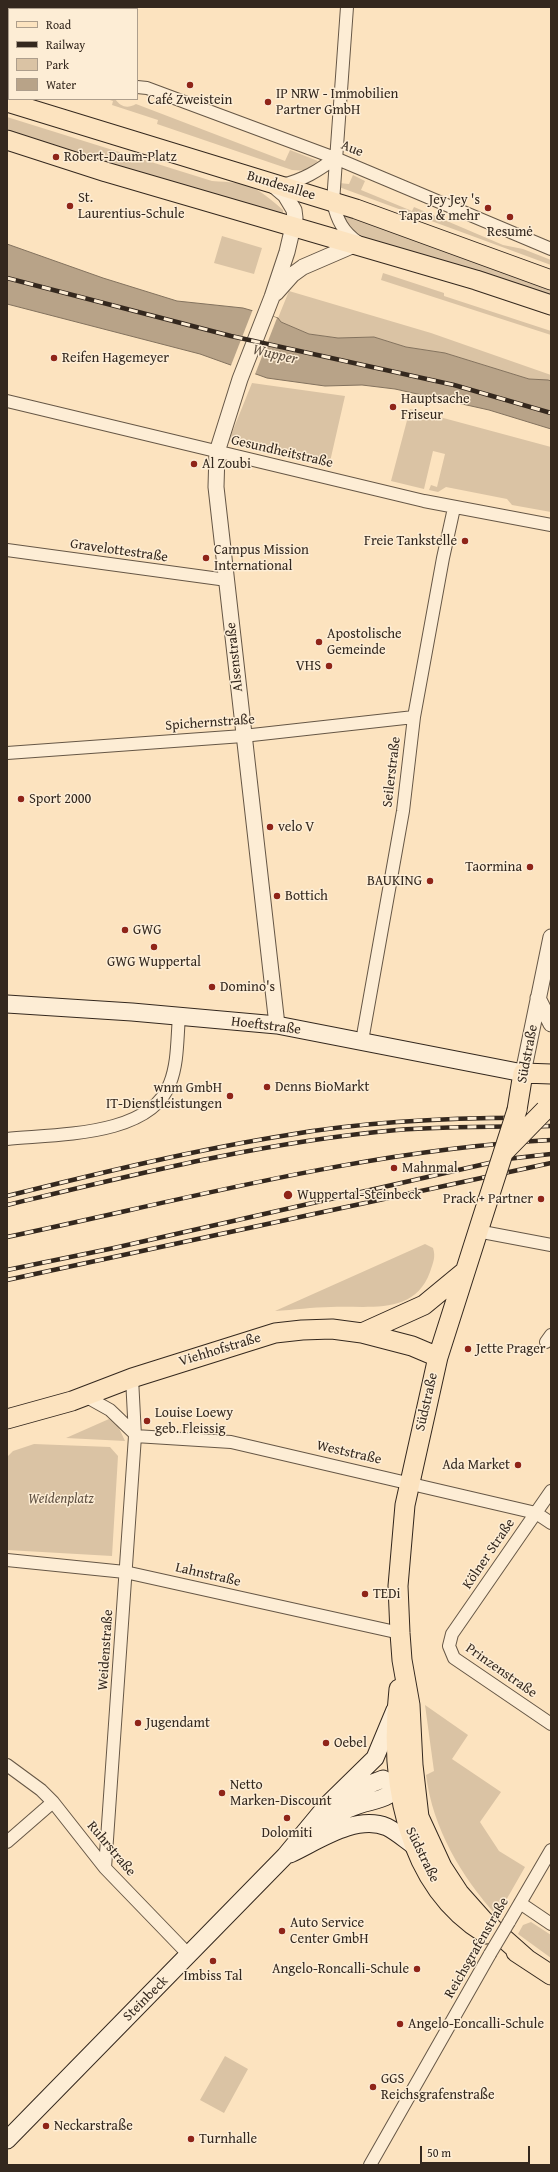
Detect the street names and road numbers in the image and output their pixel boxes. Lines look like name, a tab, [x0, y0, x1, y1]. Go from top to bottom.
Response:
street label: Aue	[338, 137, 366, 161]
street label: Bundesallee	[245, 168, 317, 204]
street label: Gesundheitstraße	[229, 432, 335, 472]
street label: Gravelottestraße	[69, 536, 169, 566]
street label: Alsenstraße	[223, 621, 247, 693]
street label: Spichernstraße	[165, 711, 255, 735]
street label: Seilerstraße	[379, 736, 405, 808]
street label: Hoeftstraße	[230, 1013, 302, 1039]
street label: Südstraße	[514, 1023, 542, 1085]
street label: Viehhofstraße	[177, 1330, 263, 1370]
street label: Südstraße	[412, 1371, 442, 1433]
street label: Weststraße	[315, 1437, 383, 1469]
street label: Kölner Straße	[459, 1516, 519, 1592]
street label: Lahnstraße	[174, 1559, 242, 1591]
street label: Weidenstraße	[95, 1609, 117, 1691]
street label: Prinzenstraße	[462, 1640, 540, 1702]
street label: Ruhrstraße	[83, 1818, 139, 1880]
street label: Südstraße	[401, 1825, 443, 1885]
street label: Reichsgrafenstraße	[441, 1895, 513, 2001]
street label: Steinbeck	[120, 1973, 172, 2025]

